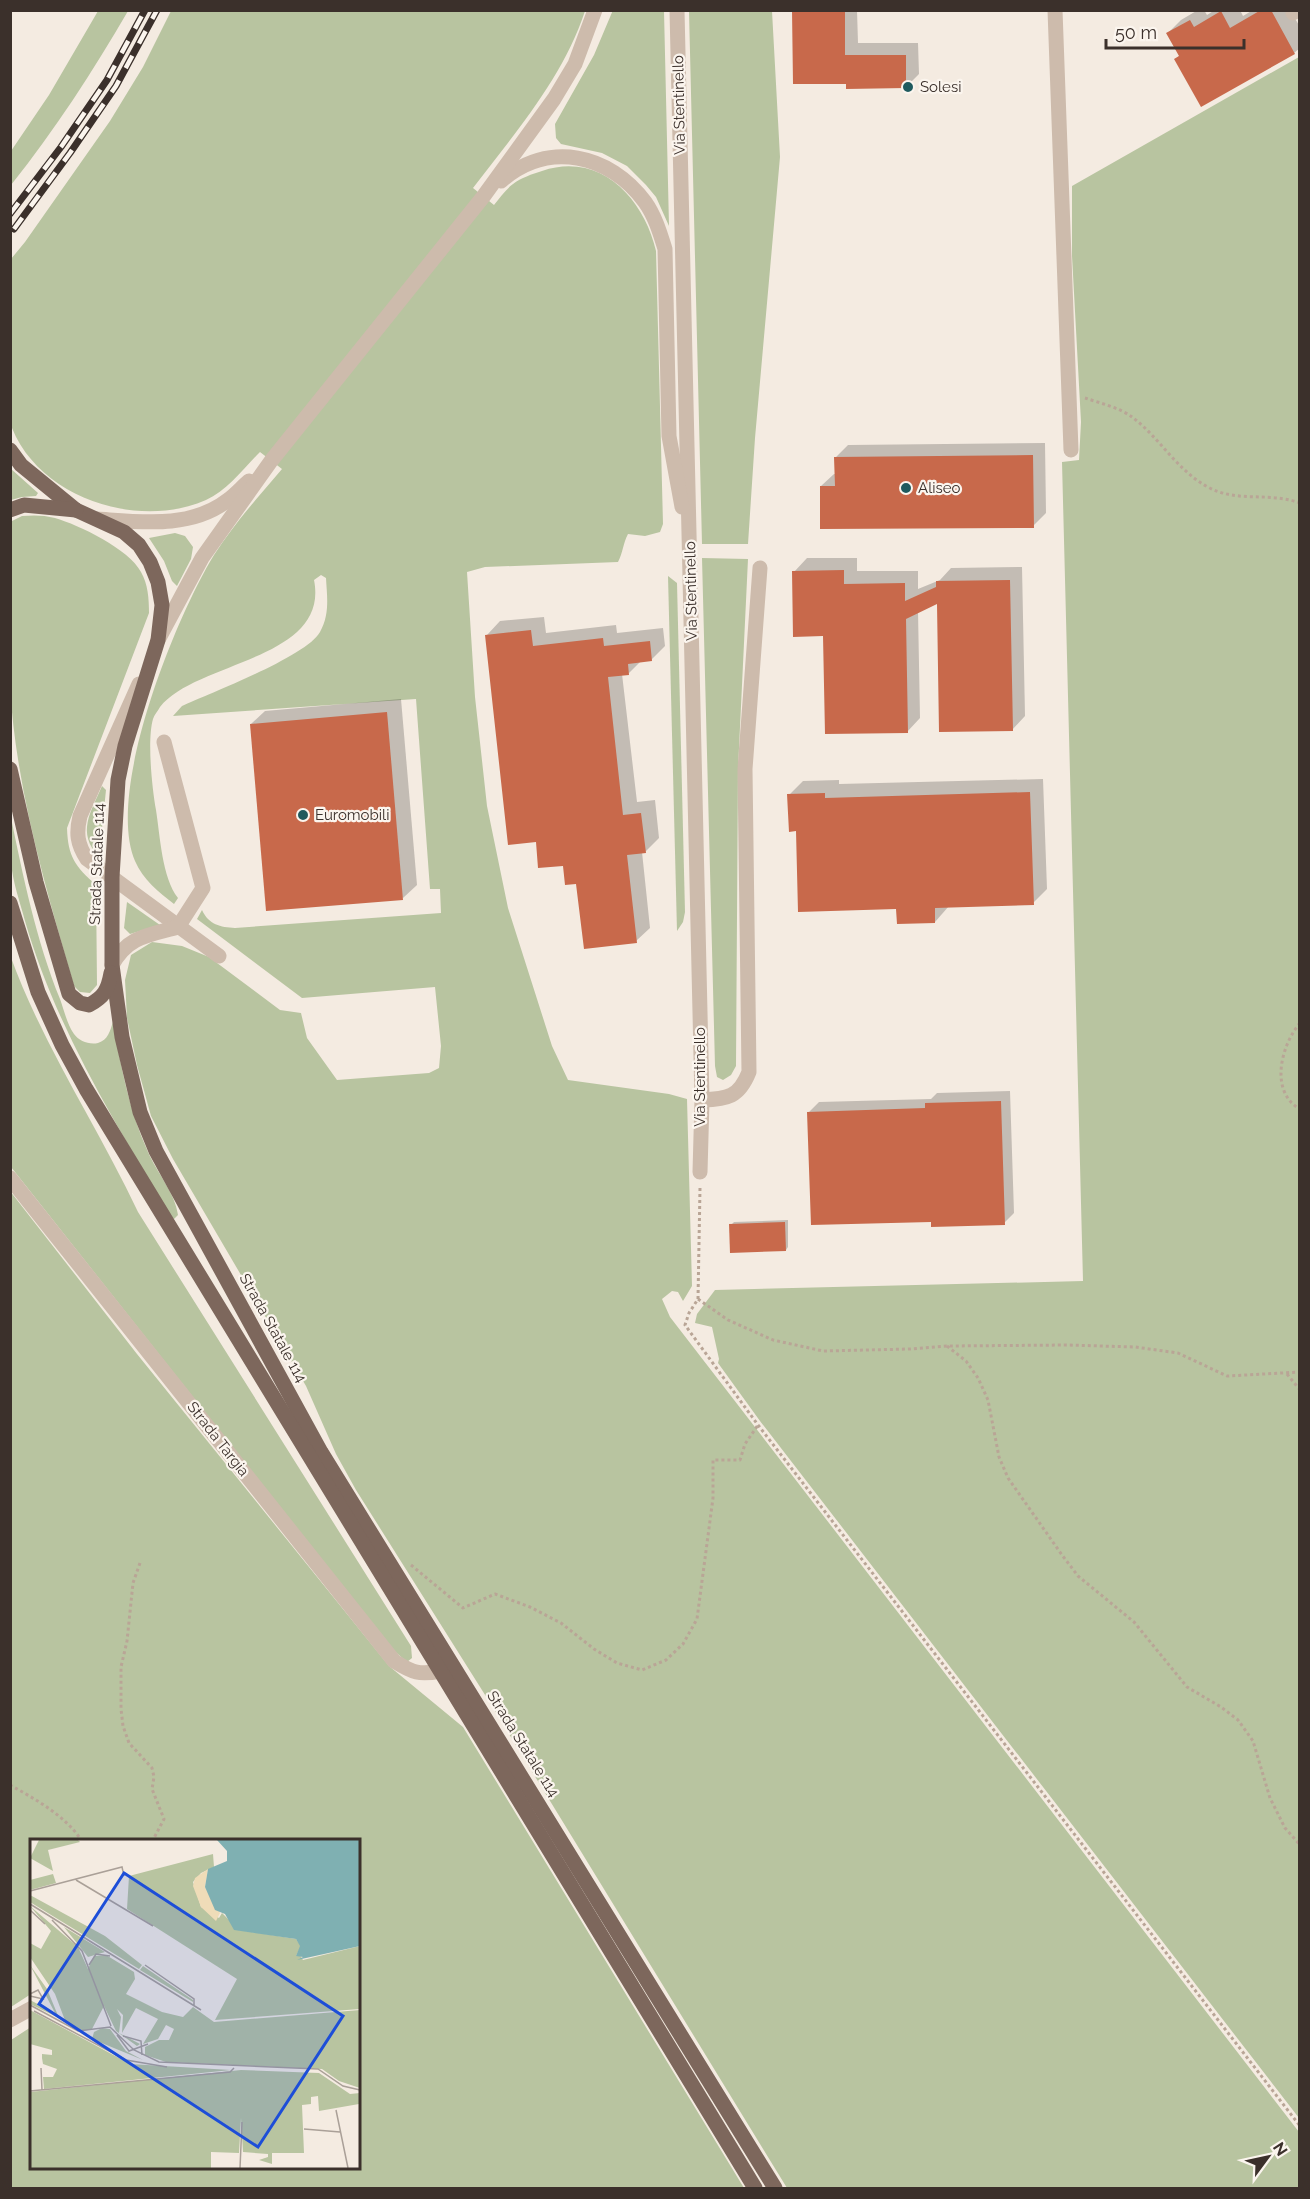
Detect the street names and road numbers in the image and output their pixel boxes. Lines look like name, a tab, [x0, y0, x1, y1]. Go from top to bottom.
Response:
street label: Via Stentinello	[669, 55, 689, 155]
street label: Via Stentinello	[681, 541, 701, 641]
street label: Strada Statale 114	[86, 803, 108, 925]
street label: Via Stentinello	[691, 1027, 709, 1127]
street label: Strada Statale 114	[236, 1270, 310, 1386]
street label: Strada Targia	[183, 1398, 253, 1480]
street label: Strada Statale 114	[483, 1688, 563, 1800]

